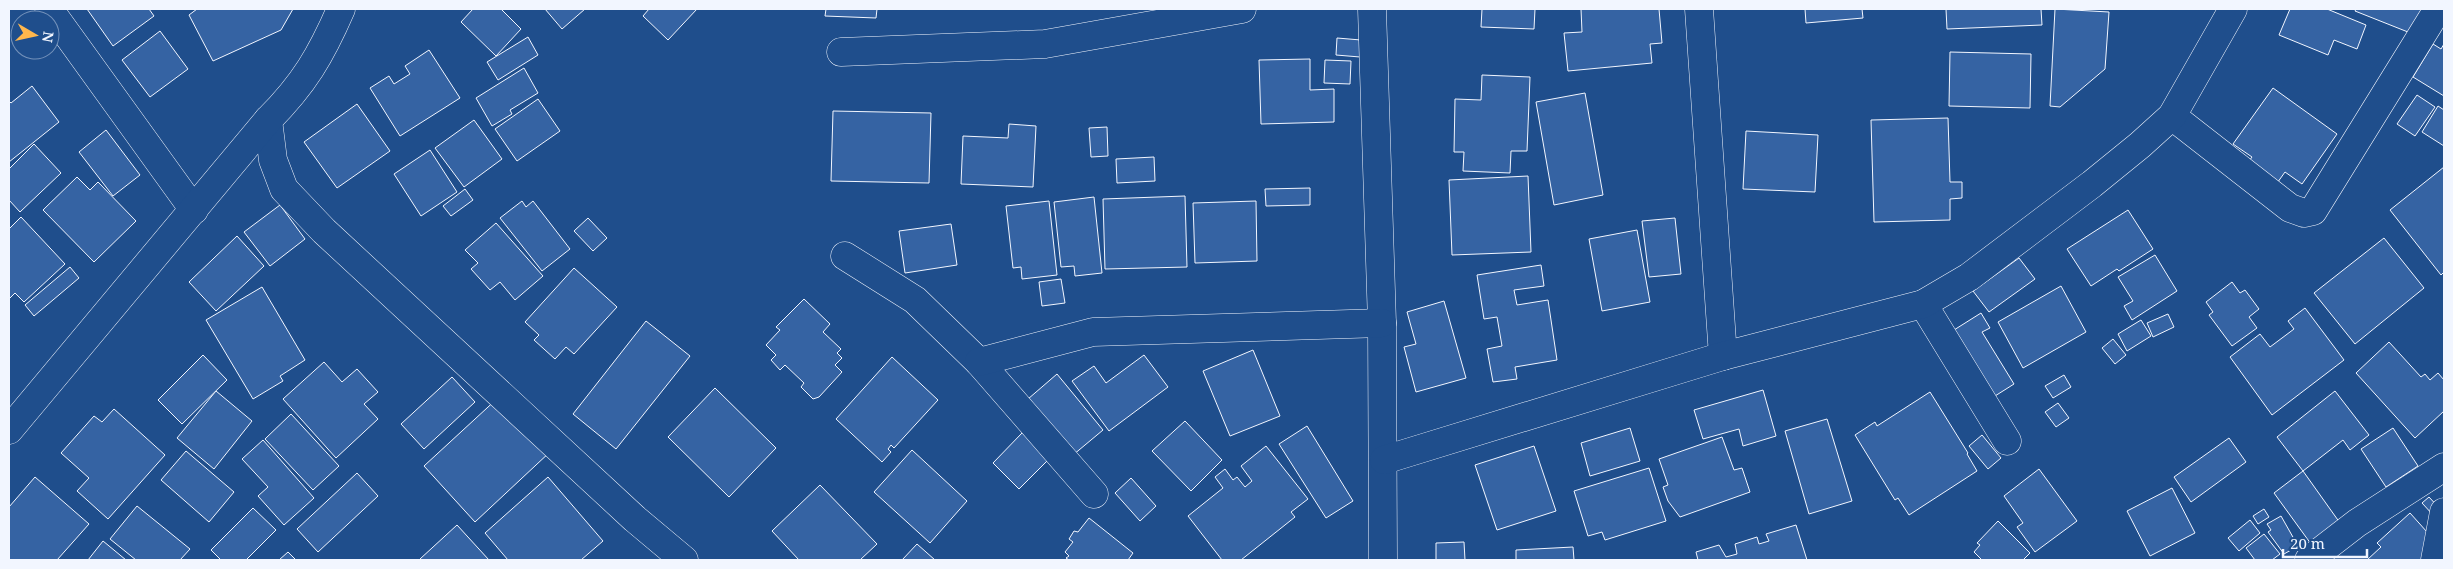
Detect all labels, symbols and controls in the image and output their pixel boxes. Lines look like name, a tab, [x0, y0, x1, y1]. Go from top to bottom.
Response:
north arrow	[10, 10, 60, 60]
text: N	[38, 30, 59, 44]
scale bar	[2283, 526, 2367, 558]
text: 20 m	[2290, 533, 2325, 553]

